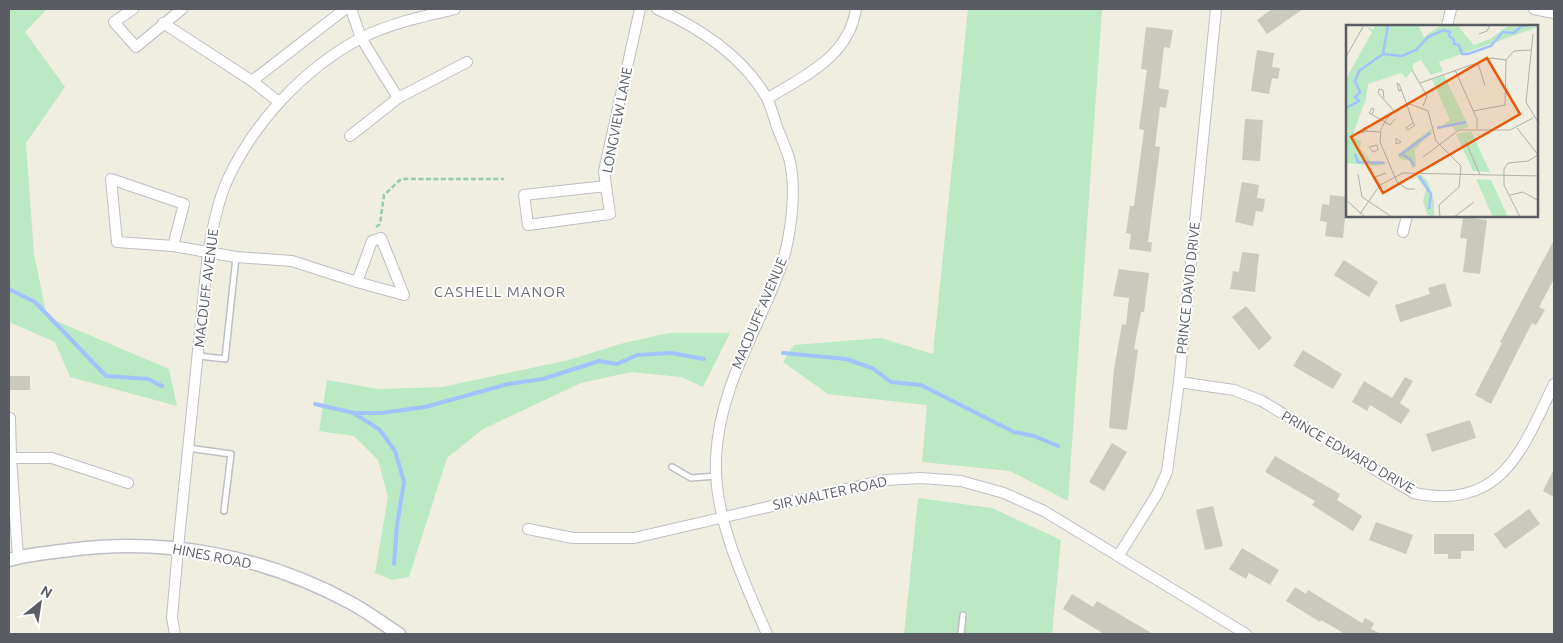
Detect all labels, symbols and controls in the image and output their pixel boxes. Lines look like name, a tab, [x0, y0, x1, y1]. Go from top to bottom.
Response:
inset map	[1346, 25, 1538, 218]
street label: LONGVIEW LANE	[599, 65, 635, 174]
street label: PRINCE DAVID DRIVE	[1173, 221, 1203, 355]
street label: MACDUFF AVENUE	[191, 228, 221, 348]
street label: MACDUFF AVENUE	[728, 255, 790, 371]
district label: CASHELL MANOR	[434, 283, 566, 300]
street label: PRINCE EDWARD DRIVE	[1279, 407, 1417, 497]
street label: SIR WALTER ROAD	[771, 473, 889, 513]
street label: HINES ROAD	[171, 540, 253, 572]
north arrow	[15, 578, 65, 628]
text: N	[38, 582, 55, 601]

